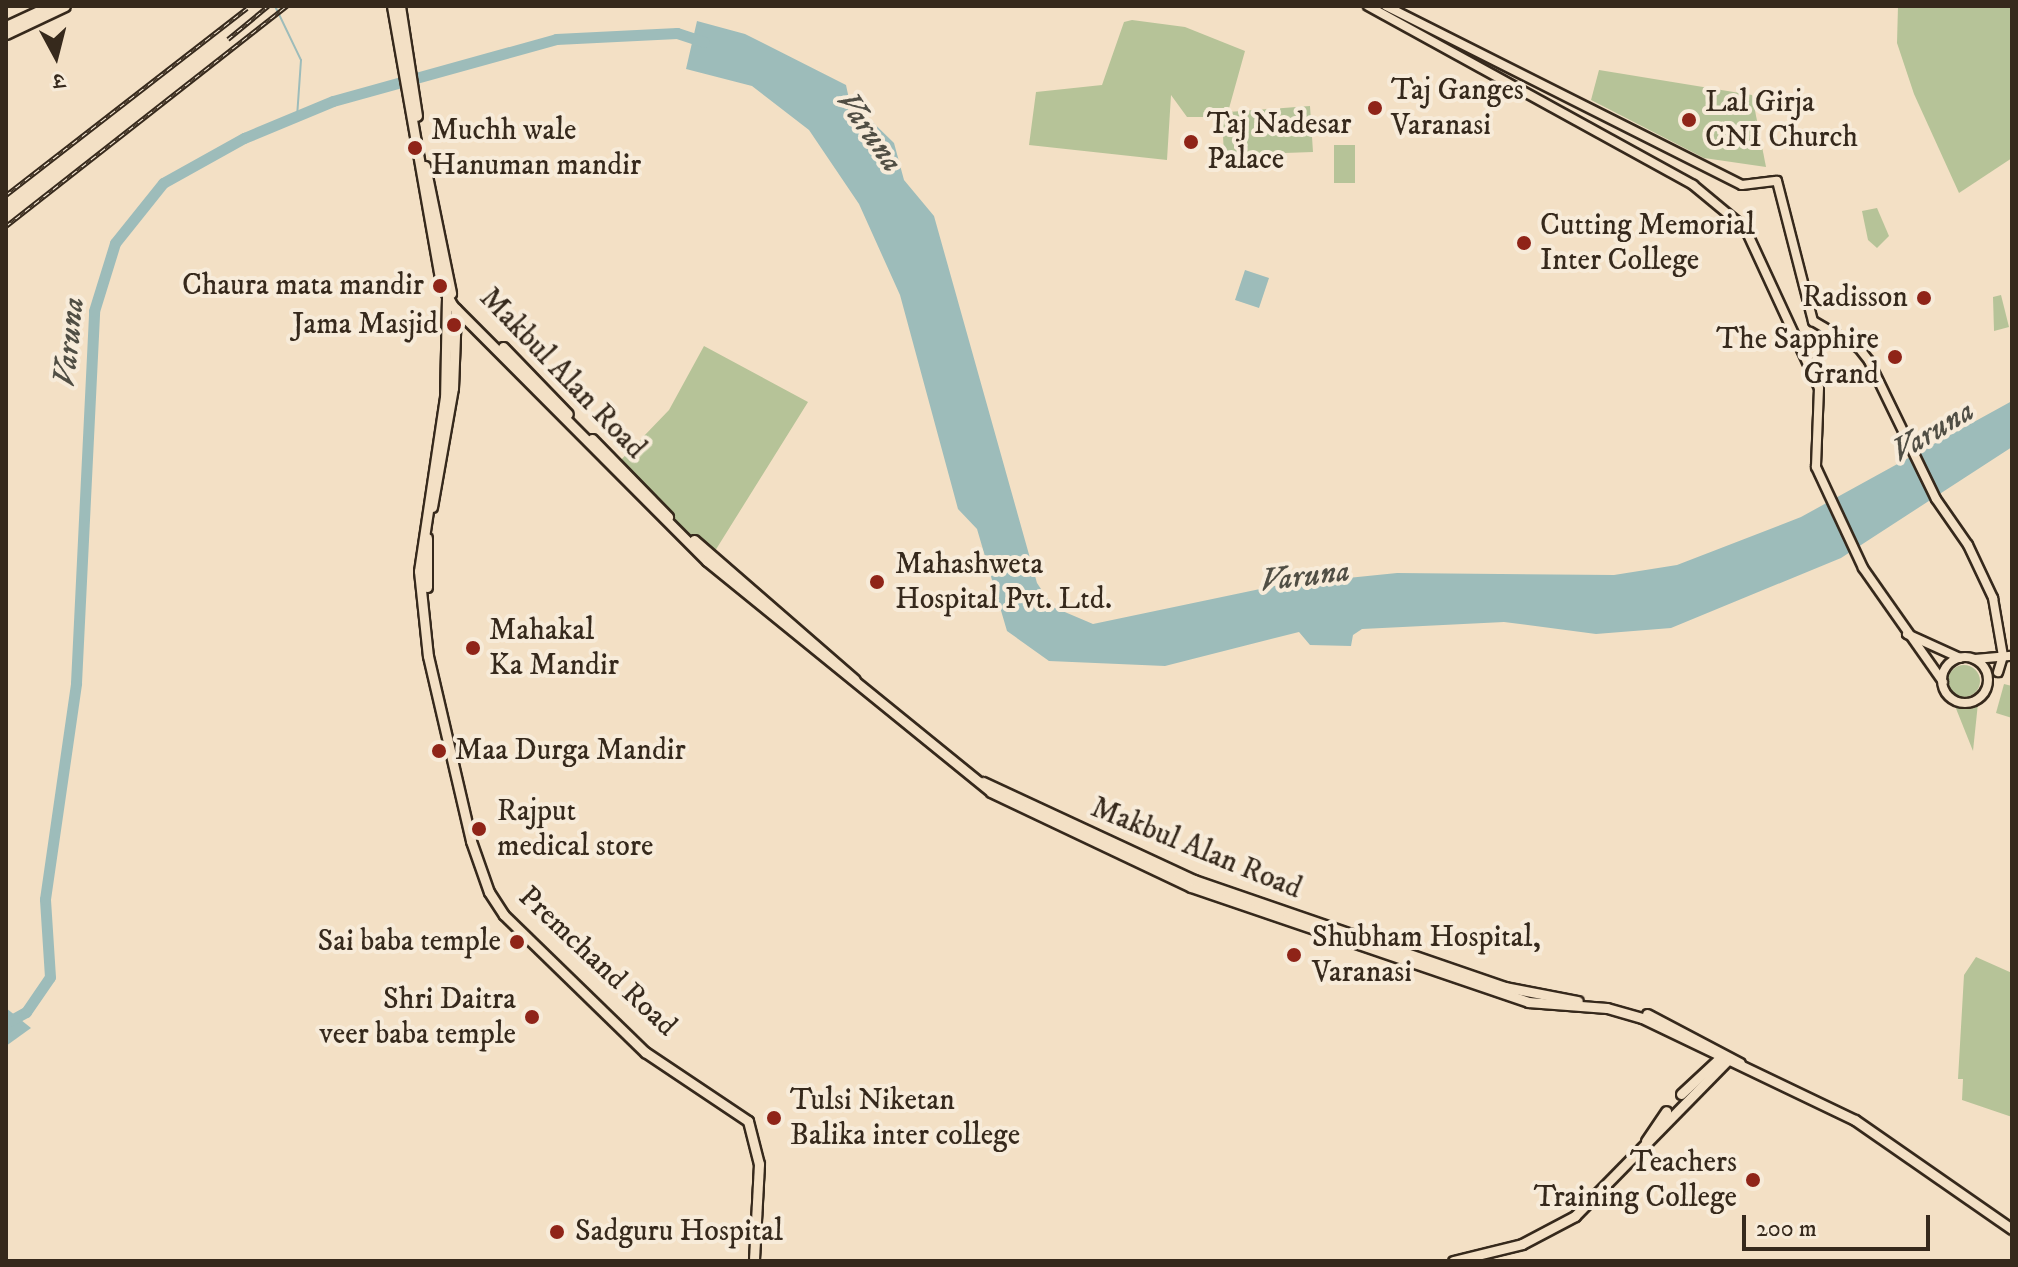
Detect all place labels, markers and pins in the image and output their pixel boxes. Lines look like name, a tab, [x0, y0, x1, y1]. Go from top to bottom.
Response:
place label: Taj Ganges Varanasi	[1391, 73, 1524, 144]
place label: Lal Girja CNI Church	[1705, 85, 1858, 156]
marker: Taj Ganges Varanasi	[1366, 99, 1384, 117]
place label: Taj Nadesar Palace	[1207, 107, 1351, 178]
marker: Lal Girja CNI Church	[1680, 111, 1698, 129]
place label: Muchh wale Hanuman mandir	[431, 113, 641, 184]
marker: Taj Nadesar Palace	[1182, 133, 1200, 151]
marker: Muchh wale Hanuman mandir	[406, 139, 424, 157]
place label: Cutting Memorial Inter College	[1540, 208, 1755, 278]
marker: Cutting Memorial Inter College	[1515, 234, 1533, 252]
place label: Chaura mata mandir	[182, 268, 424, 304]
marker: Chaura mata mandir	[431, 277, 449, 295]
place label: Radisson	[1802, 280, 1908, 316]
marker: Radisson	[1915, 289, 1933, 307]
place label: Jama Masjid	[292, 307, 438, 343]
marker: Jama Masjid	[445, 316, 463, 334]
place label: The Sapphire Grand	[1716, 322, 1879, 392]
marker: The Sapphire Grand	[1886, 348, 1904, 366]
place label: Mahashweta Hospital Pvt. Ltd.	[895, 547, 1112, 618]
marker: Mahashweta Hospital Pvt. Ltd.	[866, 571, 888, 593]
place label: Mahakal Ka Mandir	[489, 613, 619, 684]
marker: Mahakal Ka Mandir	[464, 639, 482, 657]
place label: Maa Durga Mandir	[455, 733, 686, 769]
marker: Maa Durga Mandir	[430, 742, 448, 760]
place label: Rajput medical store	[497, 794, 653, 864]
marker: Rajput medical store	[468, 818, 490, 840]
place label: Shubham Hospital, Varanasi	[1312, 920, 1541, 990]
place label: Sai baba temple	[318, 924, 501, 960]
marker: Sai baba temple	[508, 933, 526, 951]
marker: Shubham Hospital, Varanasi	[1283, 944, 1305, 966]
place label: Shri Daitra veer baba temple	[320, 982, 516, 1052]
marker: Shri Daitra veer baba temple	[523, 1008, 541, 1026]
place label: Tulsi Niketan Balika inter college	[790, 1083, 1020, 1154]
marker: Tulsi Niketan Balika inter college	[765, 1109, 783, 1127]
place label: Teachers Training College	[1534, 1145, 1737, 1216]
marker: Teachers Training College	[1744, 1171, 1762, 1189]
place label: Sadguru Hospital	[575, 1214, 783, 1250]
marker: Sadguru Hospital	[546, 1221, 568, 1243]

